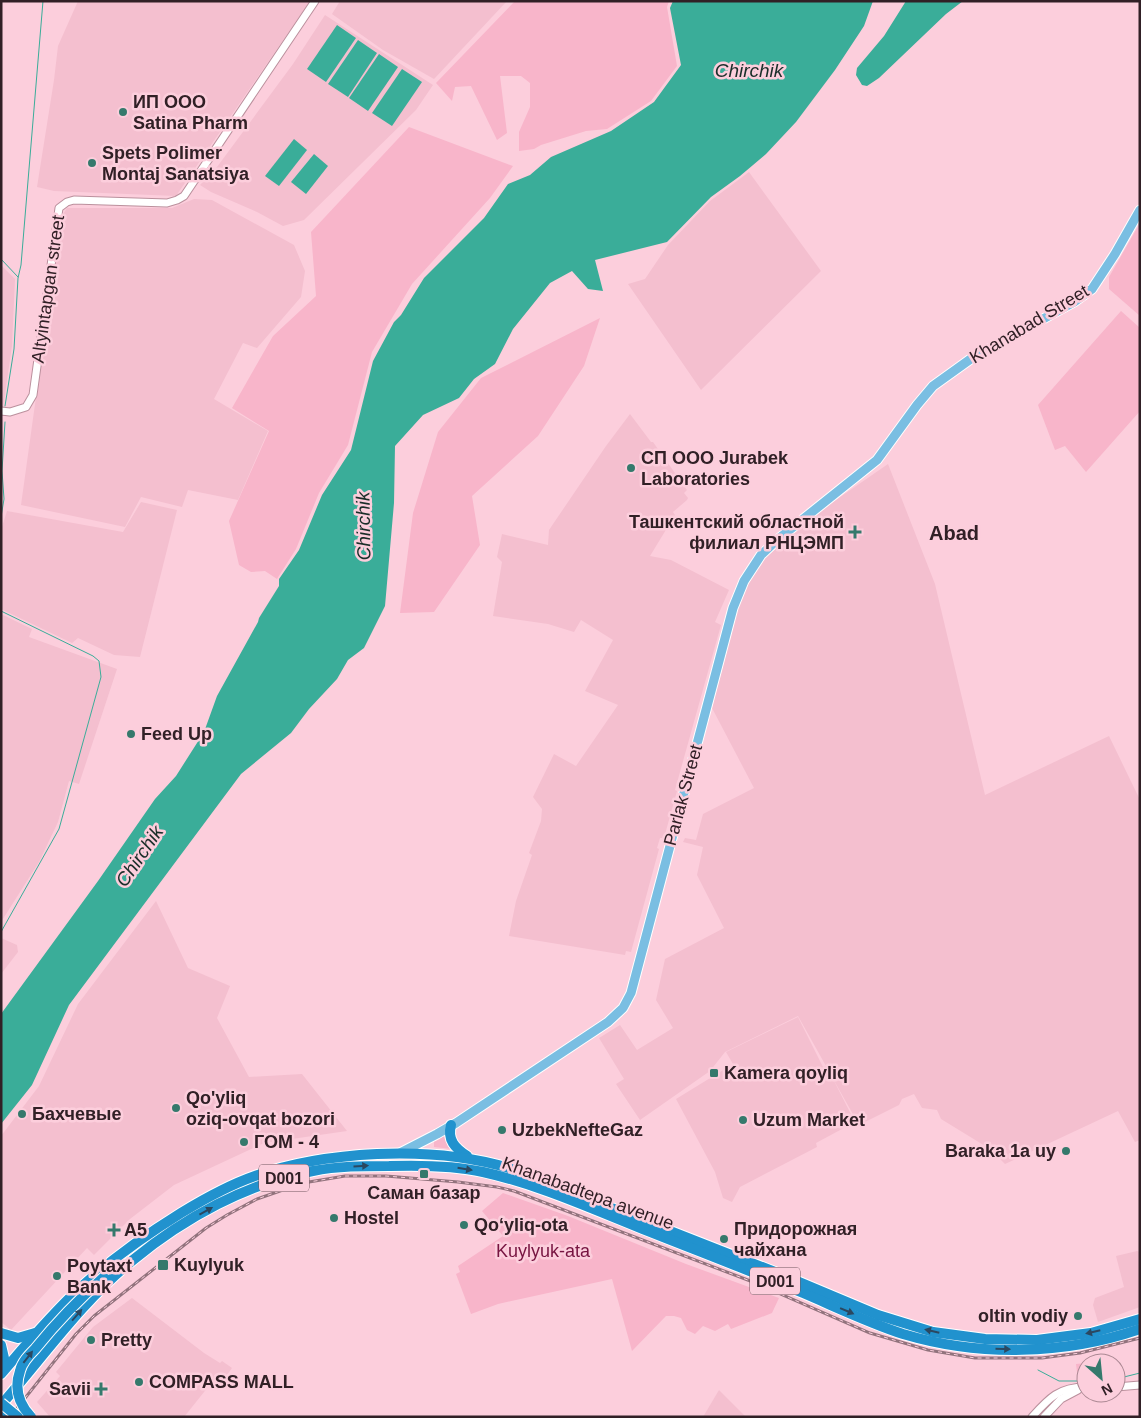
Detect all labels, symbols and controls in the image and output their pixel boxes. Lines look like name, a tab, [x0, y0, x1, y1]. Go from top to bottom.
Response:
water label: Chirchik	[715, 60, 785, 81]
place label: ИП ООО Satina Pharm	[133, 92, 248, 133]
marker: ИП ООО Satina Pharm	[117, 106, 129, 118]
place label: Spets Polimer Montaj Sanatsiya	[102, 143, 250, 184]
marker: Spets Polimer Montaj Sanatsiya	[86, 157, 98, 169]
street label: Altyintapgan street	[28, 214, 68, 364]
street label: Khanabad Street	[966, 281, 1092, 367]
place label: СП ООО Jurabek Laboratories	[641, 448, 789, 489]
marker: СП ООО Jurabek Laboratories	[625, 462, 637, 474]
water label: Chirchik	[352, 490, 375, 560]
place label: Ташкентский областной филиал РНЦЭМП	[629, 512, 844, 553]
district label: Abad	[929, 522, 979, 544]
marker: Ташкентский областной филиал РНЦЭМП	[848, 525, 862, 539]
place label: Feed Up	[141, 724, 212, 744]
marker: Feed Up	[125, 728, 137, 740]
street label: Parlak Street	[660, 742, 706, 848]
water label: Chirchik	[112, 821, 168, 891]
place label: Kamera qoyliq	[724, 1063, 848, 1083]
marker: Kamera qoyliq	[708, 1067, 720, 1079]
place label: Qo'yliq oziq-ovqat bozori	[186, 1088, 335, 1129]
marker: Qo'yliq oziq-ovqat bozori	[170, 1102, 182, 1114]
place label: Бахчевые	[32, 1104, 121, 1124]
marker: Бахчевые	[16, 1108, 28, 1120]
place label: Uzum Market	[753, 1110, 865, 1130]
marker: Uzum Market	[737, 1114, 749, 1126]
place label: UzbekNefteGaz	[512, 1120, 643, 1140]
marker: UzbekNefteGaz	[496, 1124, 508, 1136]
place label: ГОМ - 4	[254, 1132, 319, 1152]
marker: ГОМ - 4	[238, 1136, 250, 1148]
place label: Baraka 1a uy	[945, 1141, 1056, 1161]
marker: Baraka 1a uy	[1060, 1145, 1072, 1157]
street label: Khanabadtepa avenue	[499, 1153, 677, 1233]
one-way arrow	[353, 1162, 369, 1170]
road number: D001	[259, 1164, 309, 1192]
one-way arrow	[458, 1165, 474, 1173]
marker: Саман базар	[418, 1168, 430, 1180]
place label: Саман базар	[367, 1183, 481, 1203]
one-way arrow	[199, 1206, 213, 1215]
place label: Hostel	[344, 1208, 399, 1228]
marker: Hostel	[328, 1212, 340, 1224]
place label: Qo‘yliq-ota	[474, 1215, 569, 1235]
marker: Qo‘yliq-ota	[458, 1219, 470, 1231]
place label: Придорожная чайхана	[734, 1219, 857, 1260]
place label: A5	[124, 1220, 147, 1240]
marker: A5	[108, 1224, 120, 1236]
marker: Придорожная чайхана	[718, 1233, 730, 1245]
park label: Kuylyuk-ata	[496, 1241, 591, 1261]
place label: Kuylyuk	[174, 1255, 245, 1275]
place label: Poytaxt Bank	[67, 1256, 132, 1297]
marker: Kuylyuk	[156, 1258, 170, 1272]
road number: D001	[750, 1268, 800, 1294]
marker: Poytaxt Bank	[51, 1270, 63, 1282]
place label: oltin vodiy	[978, 1306, 1068, 1326]
one-way arrow	[840, 1308, 854, 1316]
one-way arrow	[71, 1310, 83, 1322]
marker: oltin vodiy	[1072, 1310, 1084, 1322]
one-way arrow	[924, 1327, 939, 1335]
one-way arrow	[1085, 1328, 1100, 1336]
place label: Pretty	[101, 1330, 152, 1350]
marker: Pretty	[85, 1334, 97, 1346]
one-way arrow	[996, 1346, 1012, 1354]
one-way arrow	[23, 1350, 33, 1364]
north arrow	[1076, 1353, 1126, 1403]
place label: COMPASS MALL	[149, 1372, 294, 1392]
marker: COMPASS MALL	[133, 1376, 145, 1388]
place label: Savii	[49, 1379, 91, 1399]
text: N	[1099, 1380, 1115, 1399]
marker: Savii	[95, 1383, 107, 1395]

